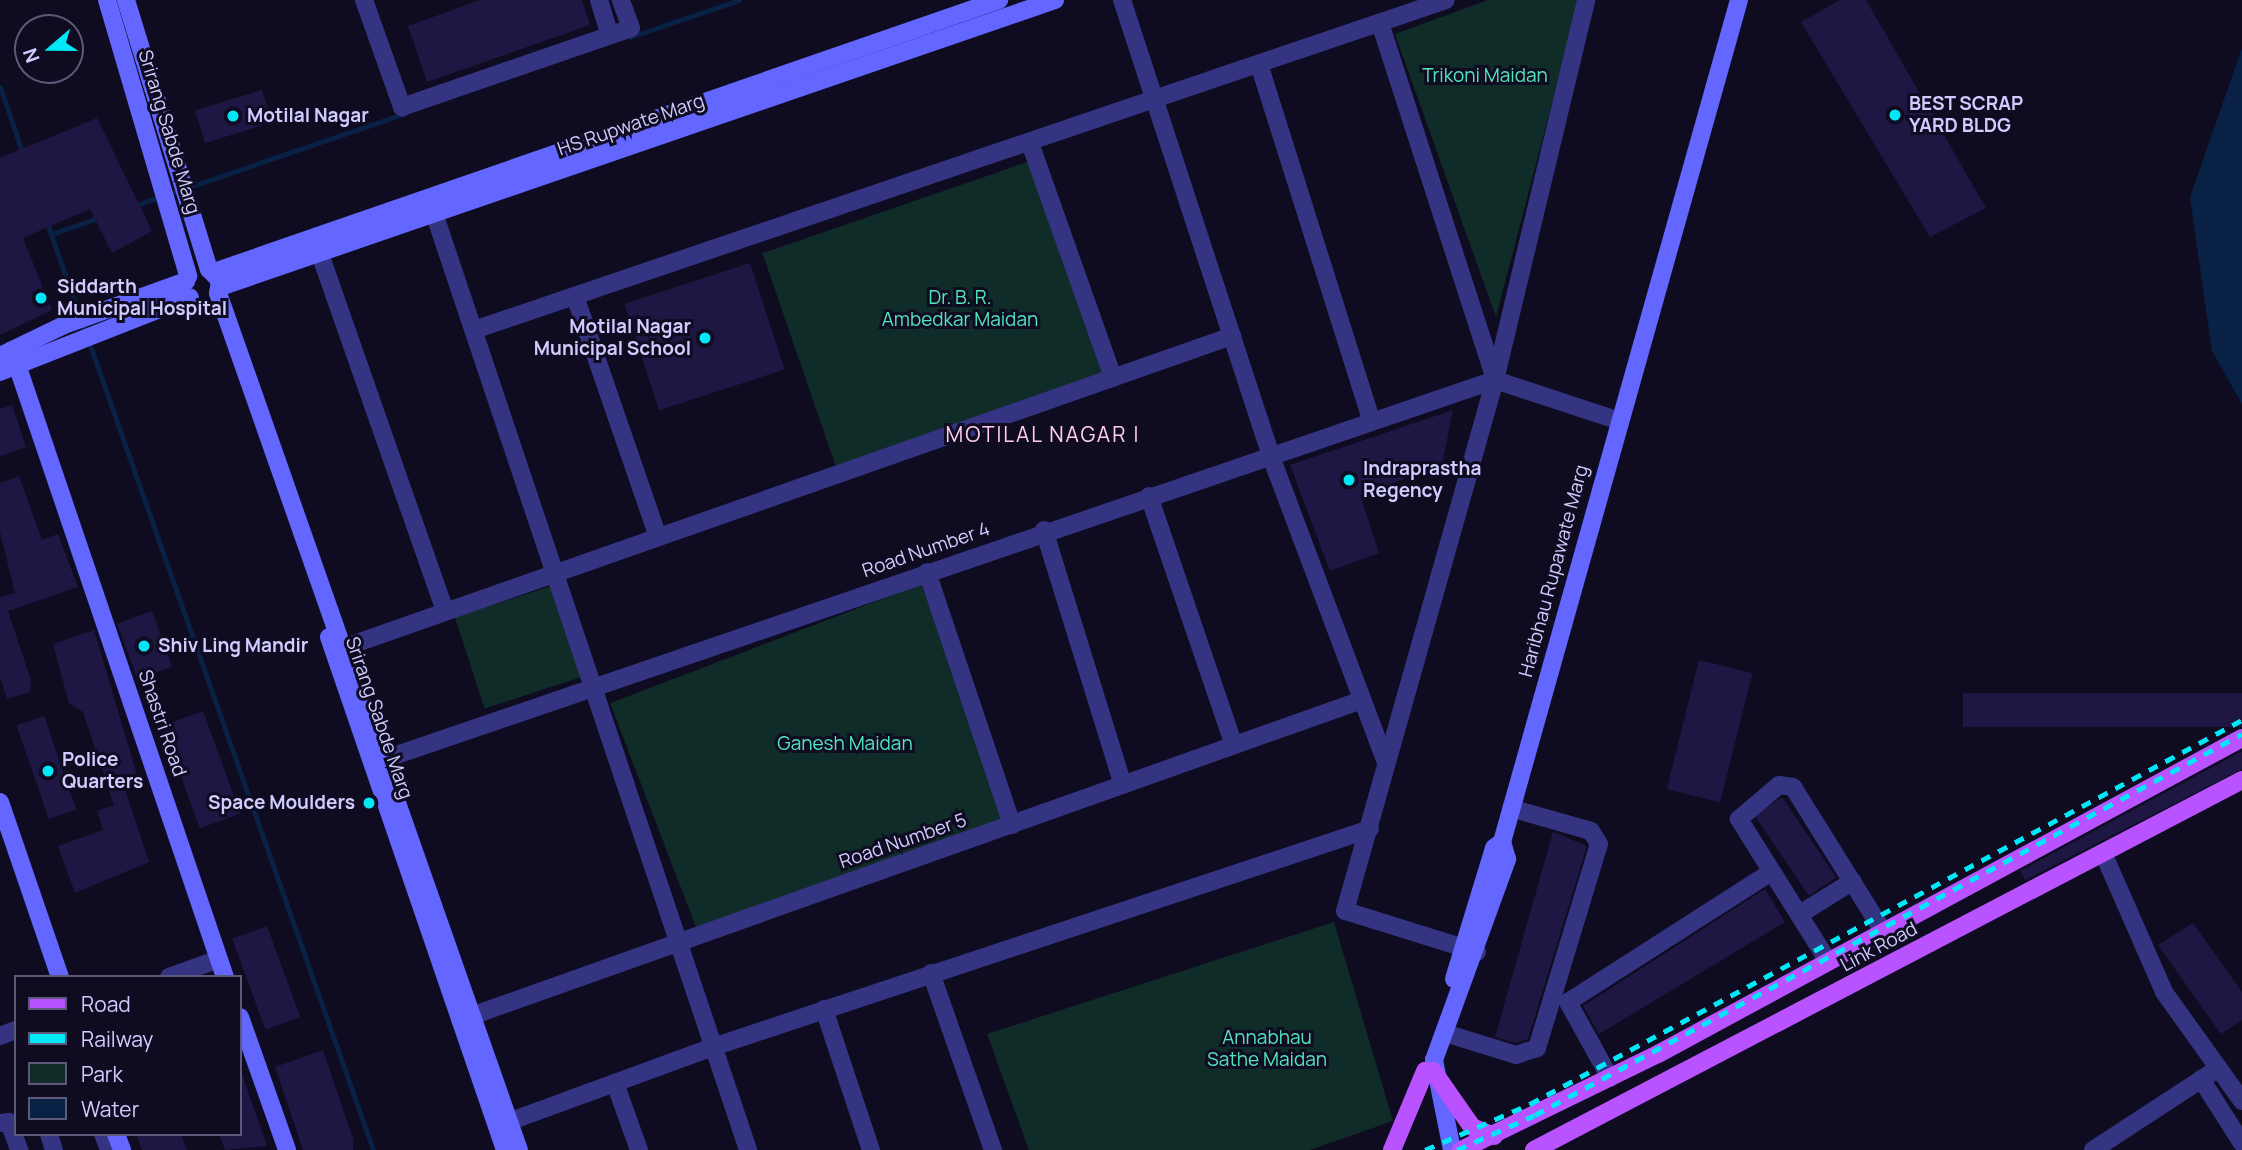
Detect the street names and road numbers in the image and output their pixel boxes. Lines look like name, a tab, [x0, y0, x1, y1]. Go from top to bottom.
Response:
street label: Srirang Sabde Marg	[133, 47, 205, 217]
street label: HS Rupwate Marg	[555, 89, 707, 161]
street label: Haribhau Rupawate Marg	[1515, 462, 1593, 680]
street label: Road Number 4	[859, 517, 993, 583]
street label: Srirang Sabde Marg	[341, 634, 417, 802]
street label: Shastri Road	[133, 667, 191, 779]
street label: Road Number 5	[836, 809, 970, 873]
street label: Link Road	[1837, 917, 1921, 977]

